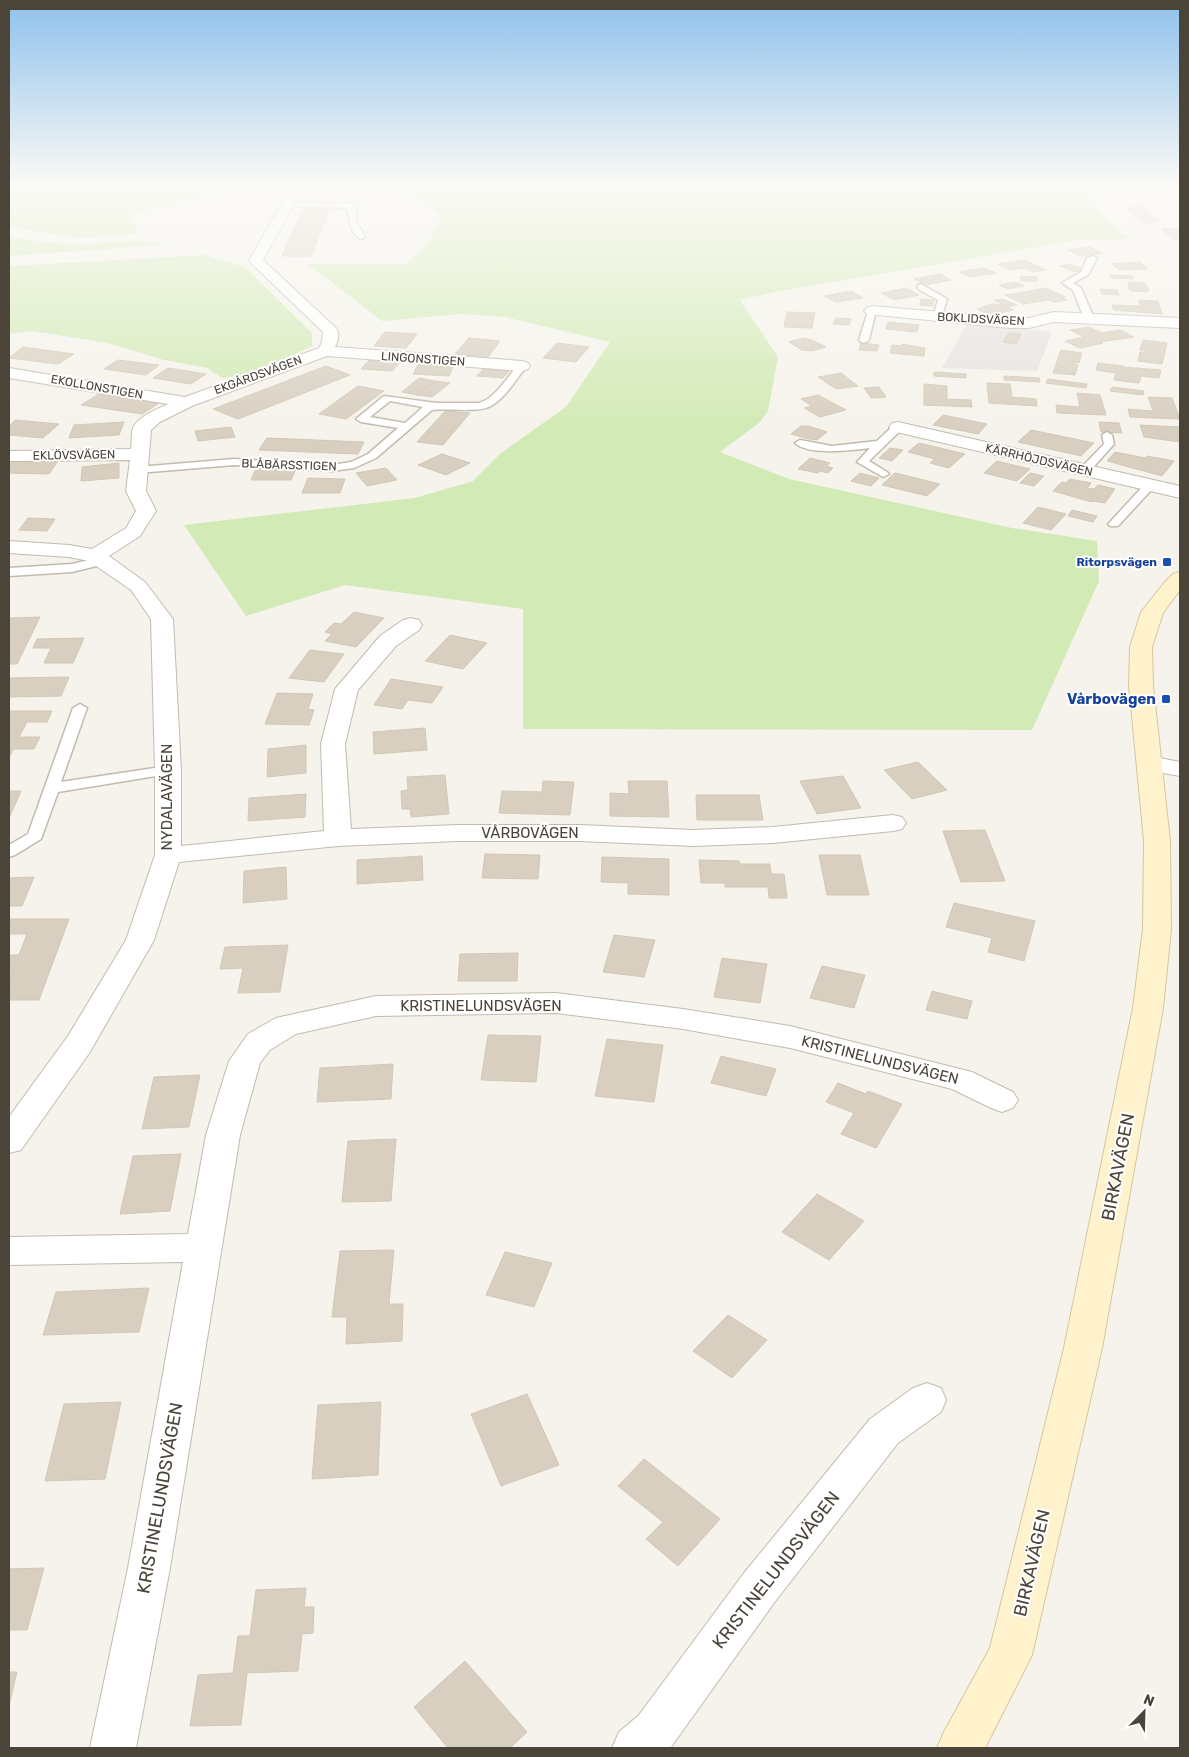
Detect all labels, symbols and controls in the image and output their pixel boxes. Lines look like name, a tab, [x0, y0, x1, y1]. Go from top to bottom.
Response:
street label: BOKLIDSVÄGEN	[937, 310, 1025, 328]
street label: LINGONSTIGEN	[380, 349, 466, 369]
street label: EKGÅRDSVÄGEN	[212, 353, 304, 397]
street label: EKOLLONSTIGEN	[50, 372, 144, 402]
street label: KÄRRHÖJDSVÄGEN	[984, 441, 1094, 479]
street label: EKLÖVSVÄGEN	[33, 447, 115, 463]
street label: BLÅBÄRSSTIGEN	[241, 456, 337, 474]
place label: Ritorpsvägen	[1077, 555, 1157, 569]
marker: Ritorpsvägen	[1161, 556, 1173, 568]
place label: Vårbovägen	[1067, 690, 1156, 708]
marker: Vårbovägen	[1160, 693, 1172, 705]
street label: NYDALAVÄGEN	[158, 744, 176, 850]
street label: VÅRBOVÄGEN	[481, 824, 579, 842]
street label: KRISTINELUNDSVÄGEN	[400, 997, 562, 1015]
street label: KRISTINELUNDSVÄGEN	[799, 1032, 961, 1088]
street label: BIRKAVÄGEN	[1097, 1111, 1139, 1223]
street label: KRISTINELUNDSVÄGEN	[132, 1401, 188, 1595]
street label: KRISTINELUNDSVÄGEN	[708, 1487, 844, 1653]
street label: BIRKAVÄGEN	[1009, 1507, 1055, 1619]
north arrow	[1119, 1687, 1169, 1737]
text: N	[1141, 1691, 1157, 1710]

